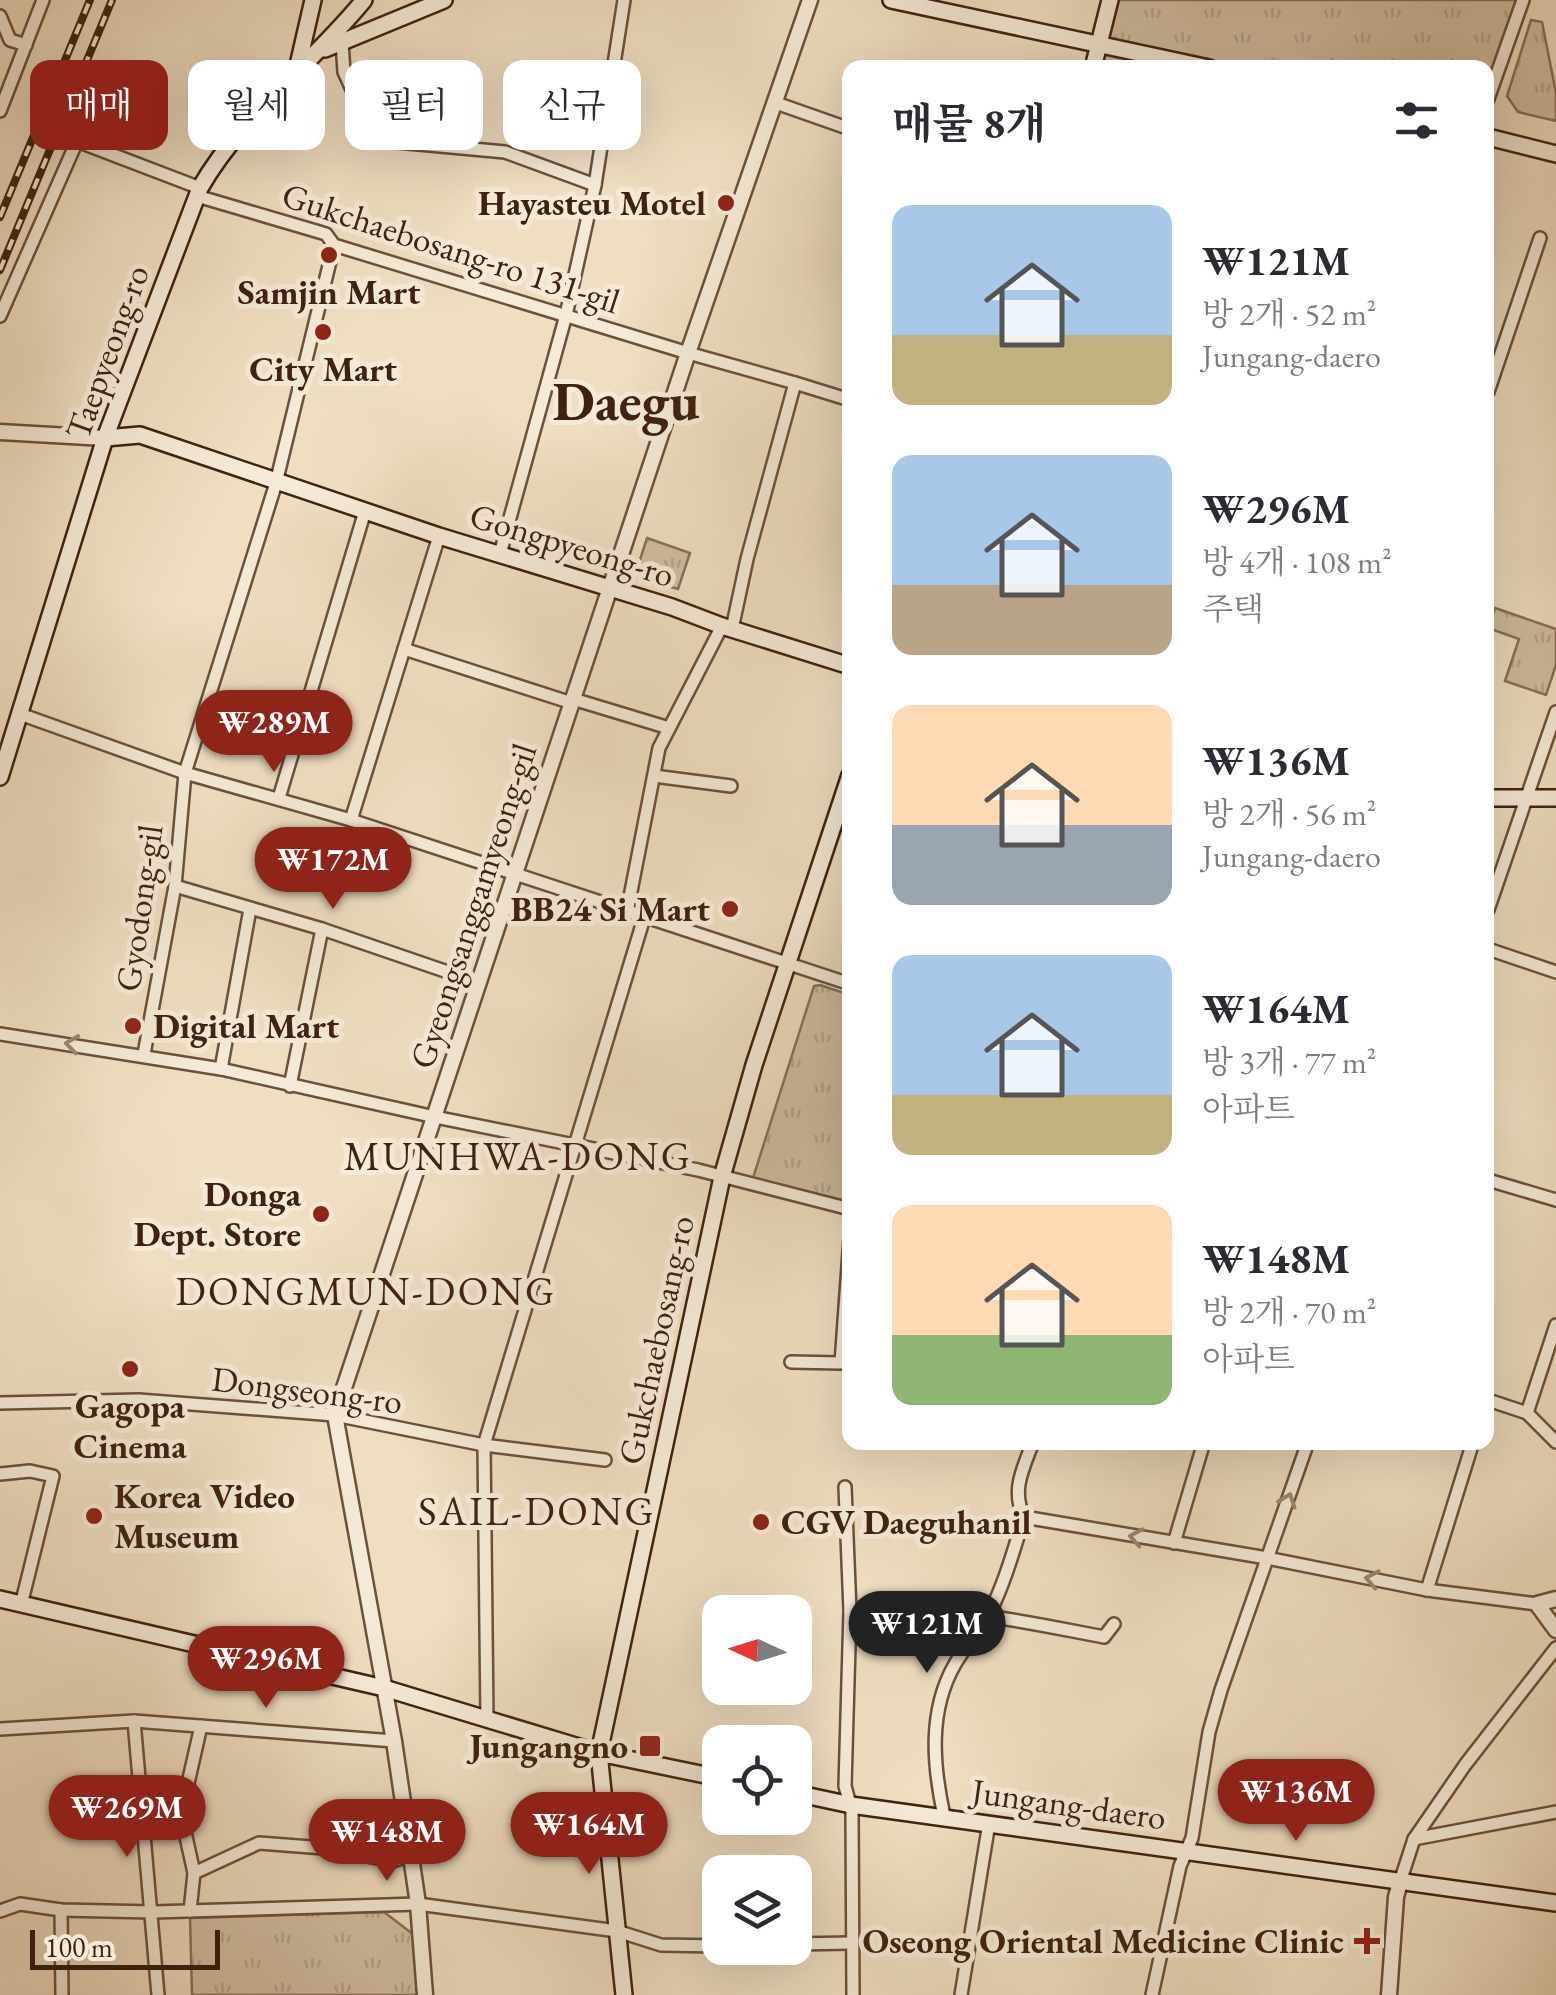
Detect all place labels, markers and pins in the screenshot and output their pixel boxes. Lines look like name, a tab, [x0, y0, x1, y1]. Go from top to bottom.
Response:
place label: Hayasteu Motel	[478, 180, 706, 225]
marker: Hayasteu Motel	[715, 192, 737, 214]
marker: Samjin Mart	[318, 244, 340, 266]
place label: Samjin Mart	[238, 269, 420, 314]
marker: City Mart	[312, 321, 334, 343]
place label: City Mart	[249, 346, 397, 391]
pin: ₩289M	[204, 690, 344, 775]
pin: ₩172M	[263, 827, 403, 912]
place label: BB24 Si Mart	[511, 886, 710, 931]
marker: BB24 Si Mart	[719, 898, 741, 920]
place label: Digital Mart	[153, 1003, 339, 1048]
marker: Digital Mart	[122, 1015, 144, 1037]
place label: Donga Dept. Store	[134, 1171, 302, 1256]
marker: Donga Dept. Store	[310, 1203, 332, 1225]
marker: Gagopa Cinema	[119, 1358, 141, 1380]
place label: Gagopa Cinema	[73, 1383, 187, 1468]
place label: Korea Video Museum	[114, 1473, 295, 1558]
place label: CGV Daeguhanil	[781, 1499, 1032, 1544]
marker: Korea Video Museum	[83, 1505, 105, 1527]
marker: CGV Daeguhanil	[750, 1511, 772, 1533]
pin: ₩121M	[857, 1591, 997, 1676]
pin: ₩296M	[196, 1626, 336, 1711]
place label: Jungangno	[466, 1723, 628, 1768]
marker: Jungangno	[637, 1733, 663, 1759]
pin: ₩136M	[1226, 1759, 1366, 1844]
pin: ₩269M	[57, 1775, 197, 1860]
pin: ₩164M	[519, 1792, 659, 1877]
pin: ₩148M	[317, 1799, 457, 1884]
place label: Oseong Oriental Medicine Clinic	[862, 1918, 1344, 1963]
marker: Oseong Oriental Medicine Clinic	[1354, 1928, 1380, 1954]

